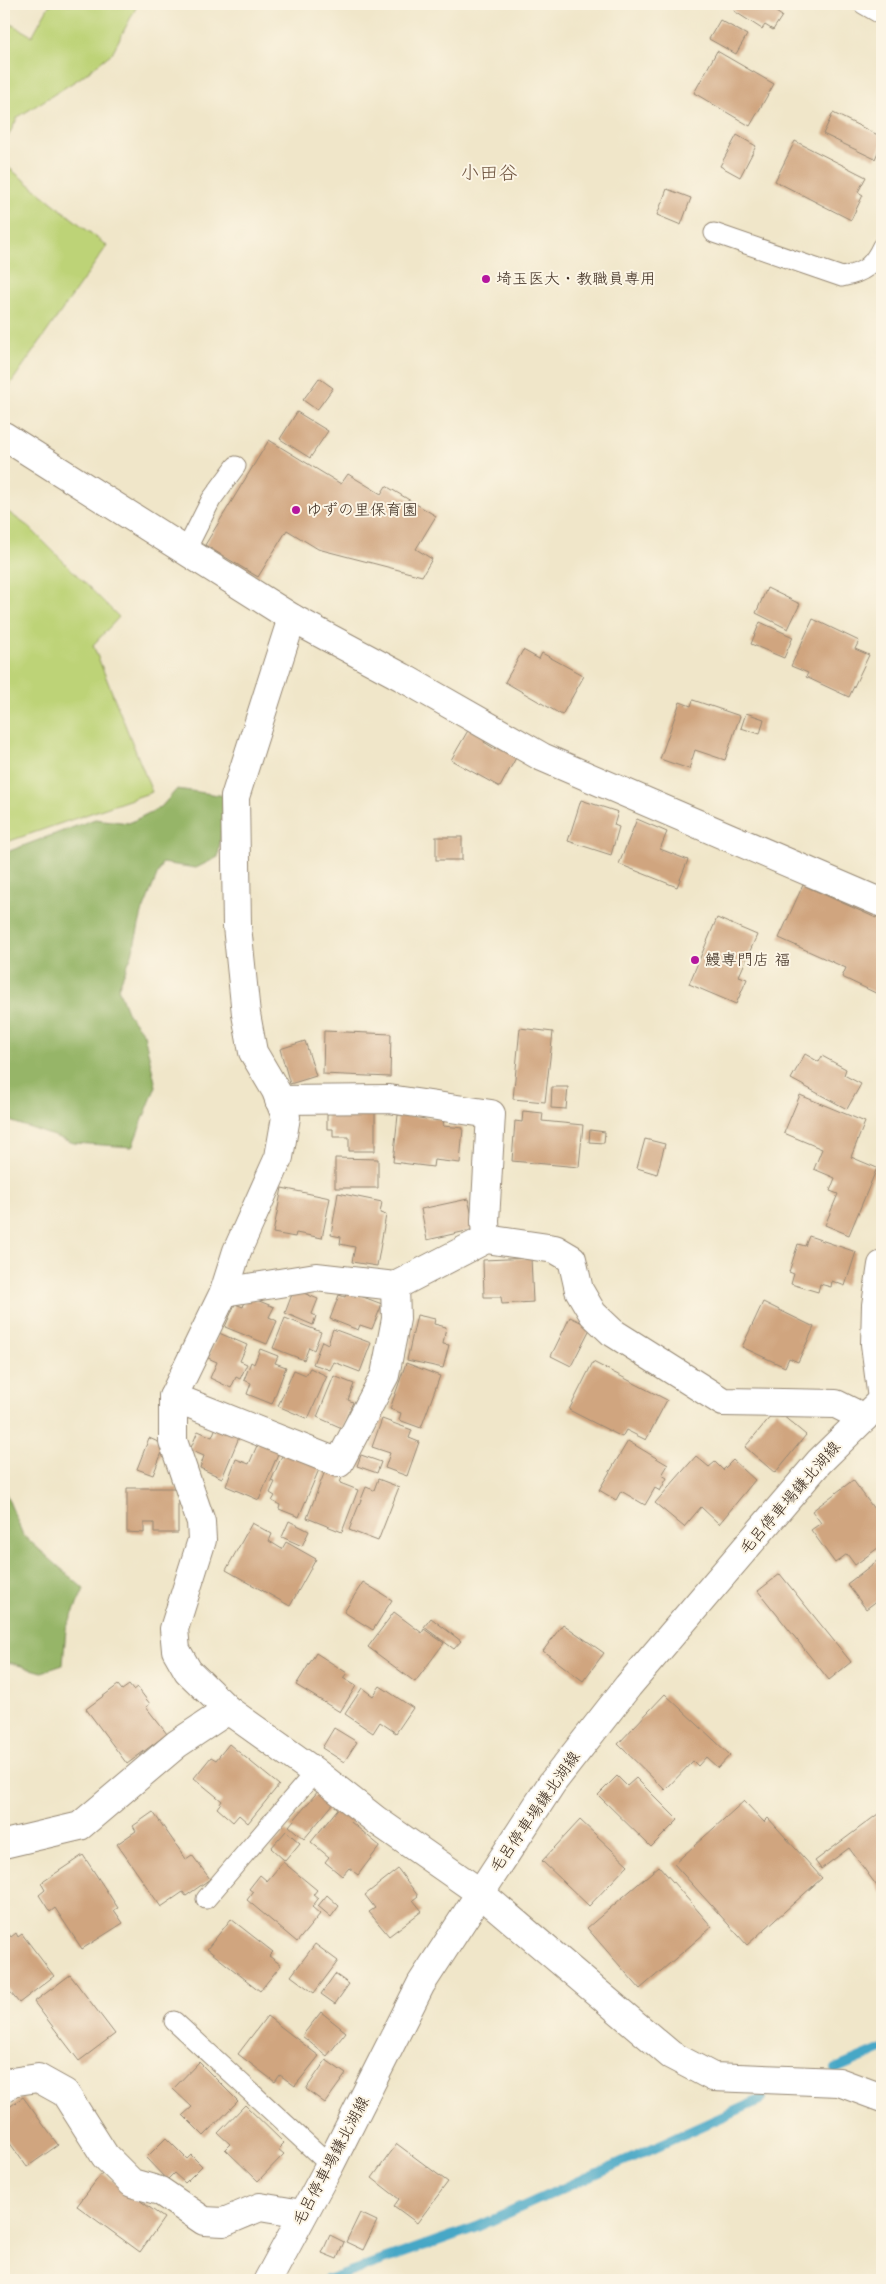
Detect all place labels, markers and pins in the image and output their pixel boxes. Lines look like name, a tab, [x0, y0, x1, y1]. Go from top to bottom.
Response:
place label: 埼玉医大・教職員専用	[496, 270, 656, 288]
marker: 埼玉医大・教職員専用	[480, 273, 492, 285]
place label: ゆずの里保育園	[306, 501, 418, 519]
marker: ゆずの里保育園	[290, 504, 302, 516]
place label: 鰻専門店 福	[705, 951, 790, 969]
marker: 鰻専門店 福	[689, 954, 701, 966]

